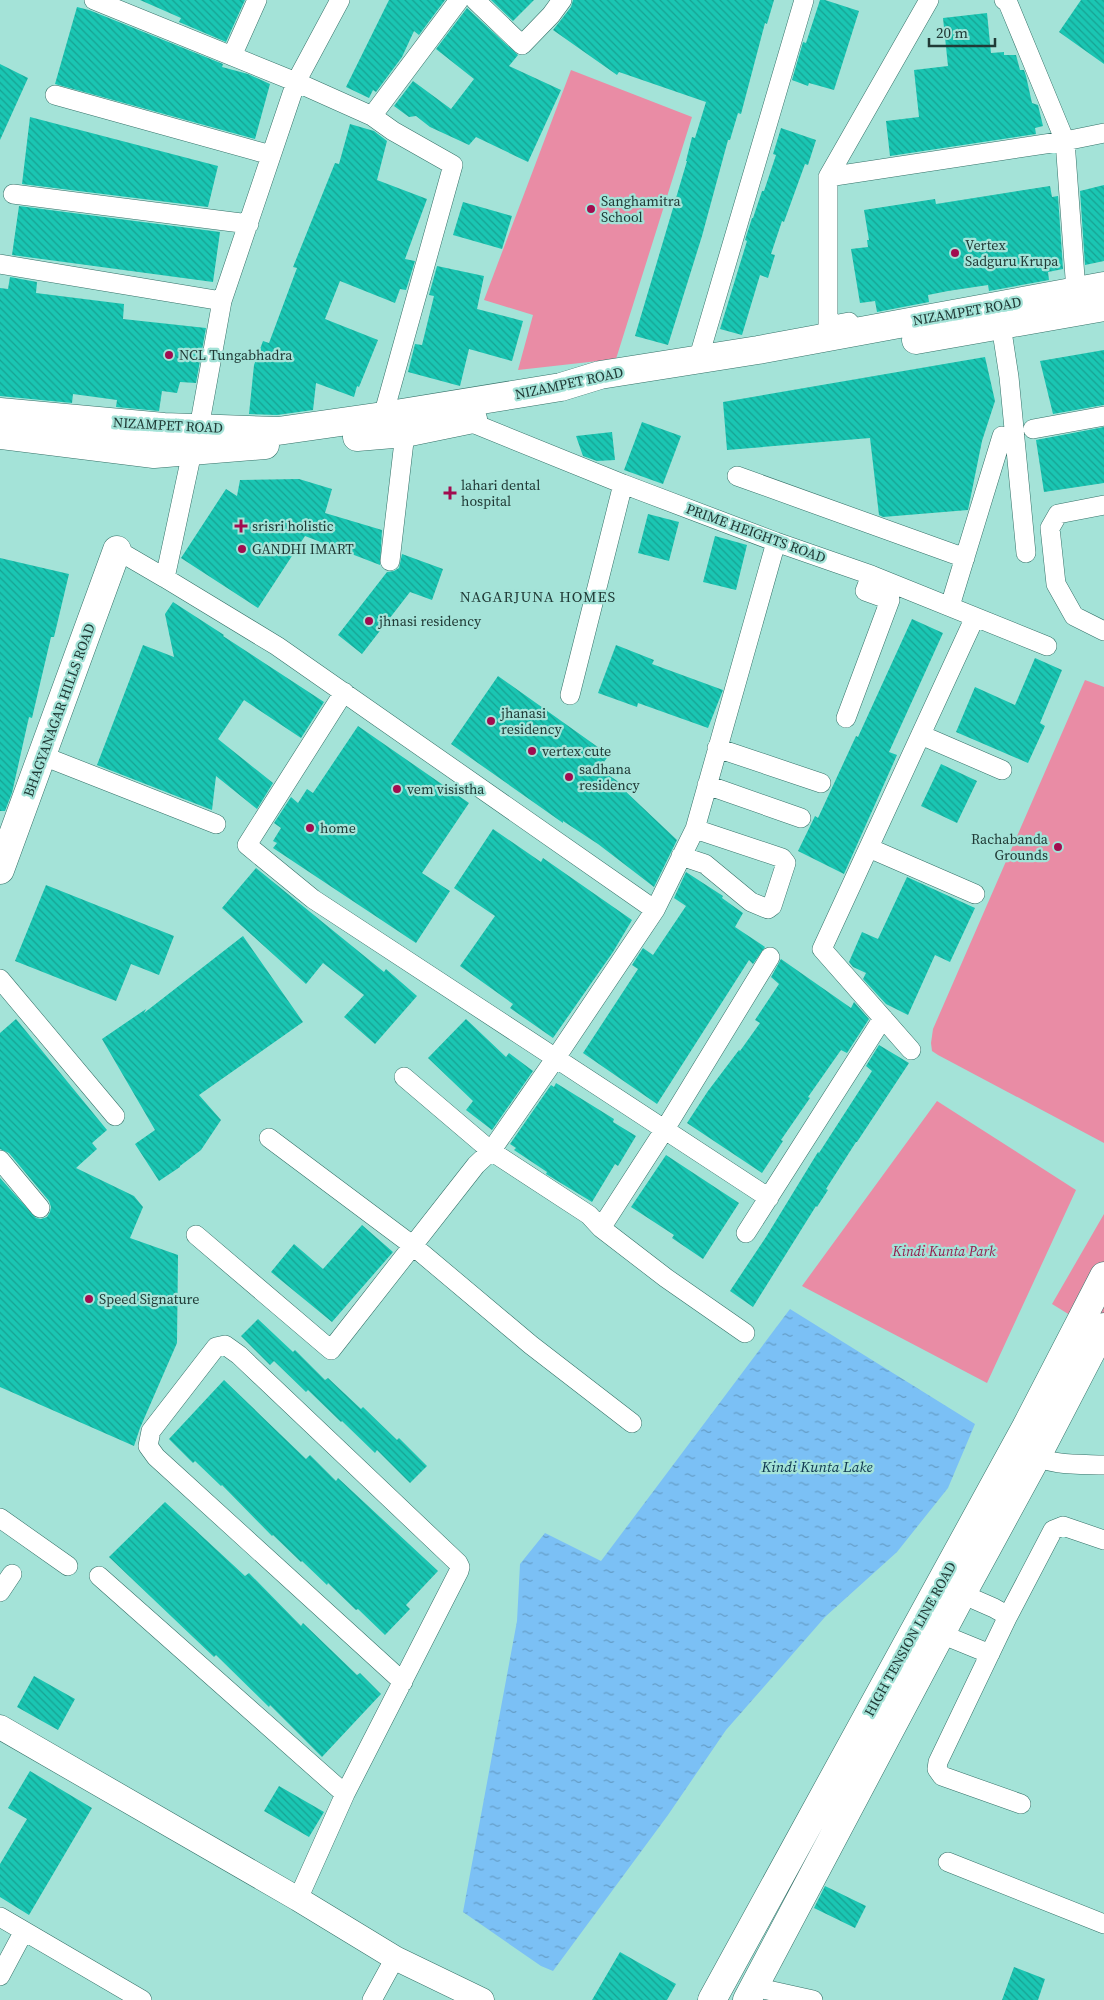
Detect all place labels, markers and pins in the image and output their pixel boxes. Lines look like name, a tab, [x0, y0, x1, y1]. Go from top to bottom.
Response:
place label: Sanghamitra School	[601, 191, 681, 227]
marker: Sanghamitra School	[585, 203, 597, 215]
place label: Vertex Sadguru Krupa	[965, 235, 1059, 271]
marker: Vertex Sadguru Krupa	[949, 247, 961, 259]
place label: NCL Tungabhadra	[179, 345, 293, 365]
marker: NCL Tungabhadra	[163, 349, 175, 361]
place label: lahari dental hospital	[461, 475, 540, 511]
marker: lahari dental hospital	[443, 486, 457, 500]
place label: srisri holistic	[252, 516, 334, 536]
marker: srisri holistic	[234, 519, 248, 533]
place label: GANDHI IMART	[252, 539, 354, 559]
marker: GANDHI IMART	[236, 543, 248, 555]
place label: jhnasi residency	[377, 611, 482, 631]
marker: jhnasi residency	[363, 615, 375, 627]
place label: jhanasi residency	[499, 703, 563, 739]
marker: jhanasi residency	[485, 715, 497, 727]
place label: vertex cute	[542, 741, 611, 761]
marker: vertex cute	[526, 745, 538, 757]
place label: sadhana residency	[579, 759, 641, 795]
marker: sadhana residency	[563, 771, 575, 783]
place label: vem visistha	[407, 779, 485, 799]
marker: vem visistha	[391, 783, 403, 795]
place label: home	[320, 818, 356, 838]
marker: home	[304, 822, 316, 834]
place label: Rachabanda Grounds	[971, 829, 1049, 865]
marker: Rachabanda Grounds	[1052, 841, 1064, 853]
place label: Speed Signature	[99, 1289, 200, 1309]
marker: Speed Signature	[83, 1293, 95, 1305]

